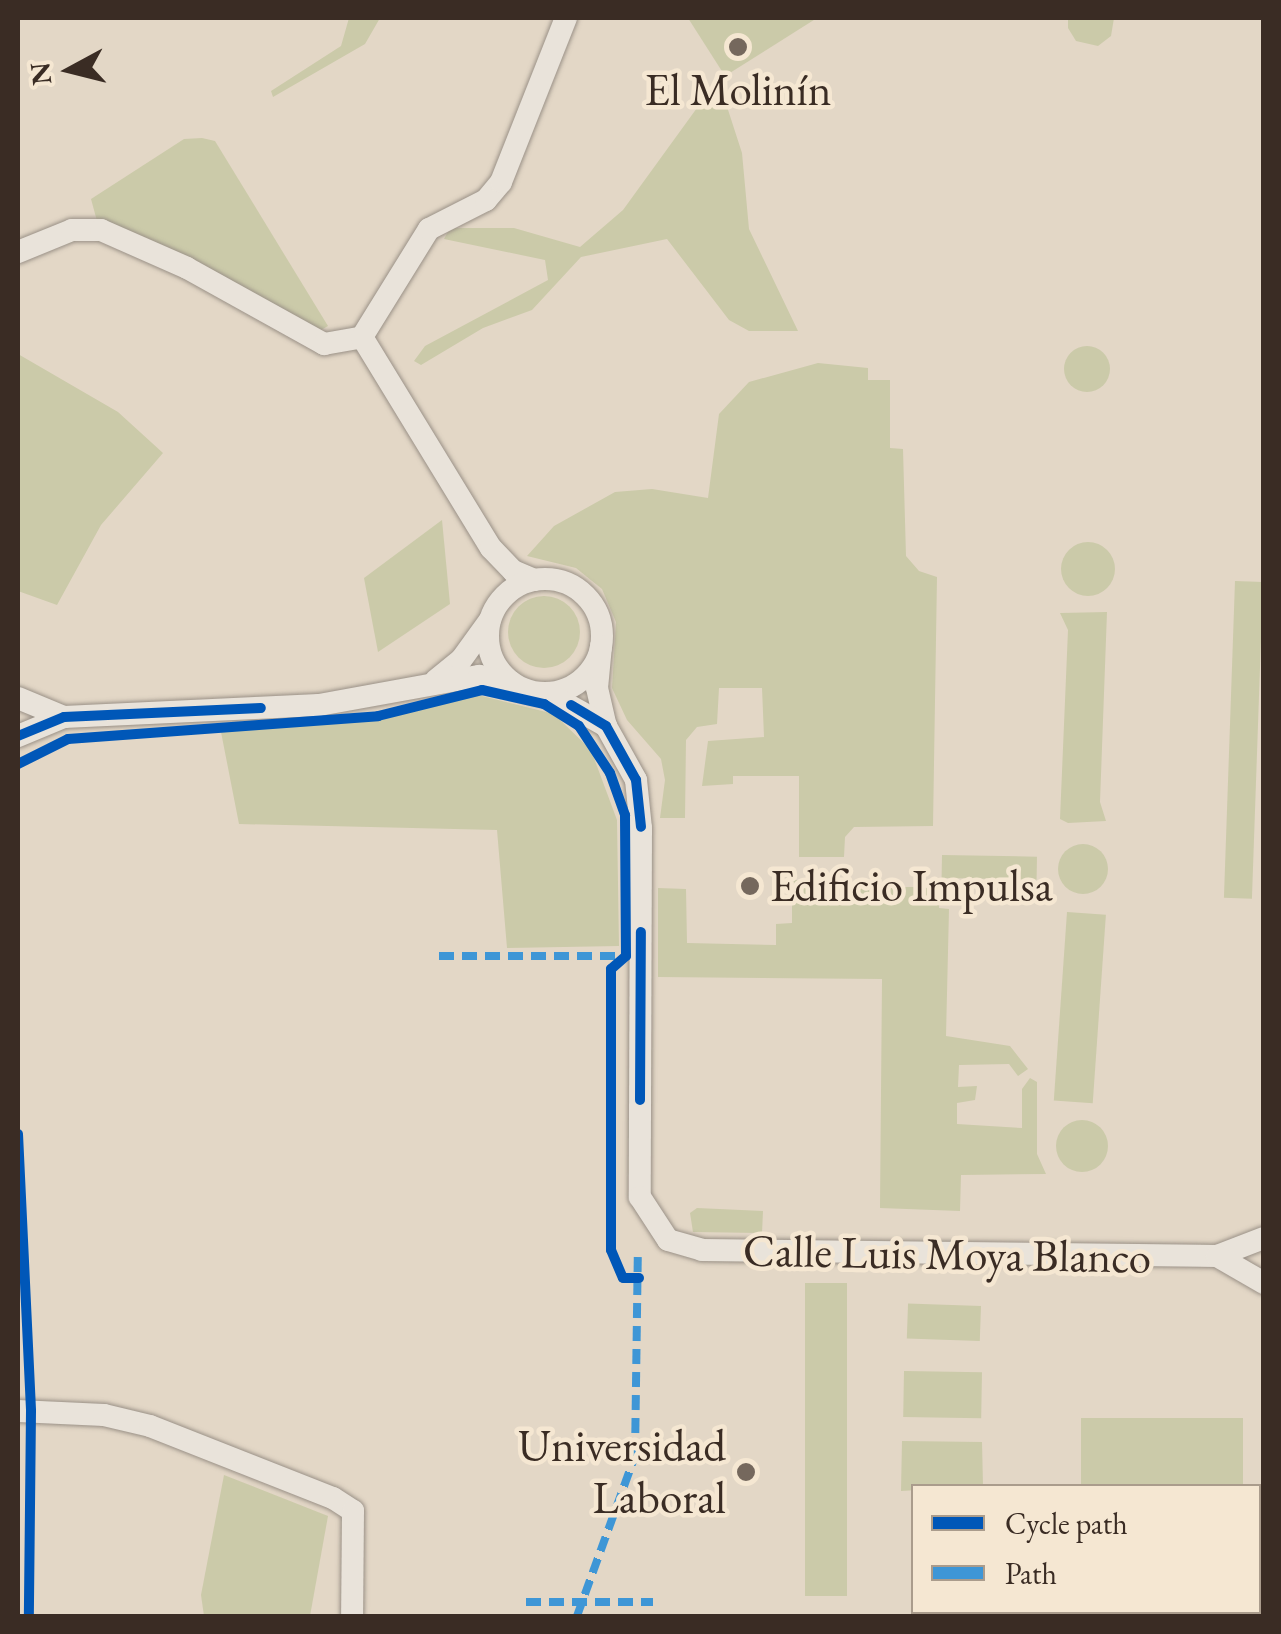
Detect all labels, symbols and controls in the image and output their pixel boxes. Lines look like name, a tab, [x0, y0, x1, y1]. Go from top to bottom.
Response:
north arrow	[20, 20, 120, 120]
marker: El Molinín	[727, 36, 749, 58]
text: N	[21, 60, 59, 87]
place label: El Molinín	[645, 63, 831, 117]
place label: Edificio Impulsa	[770, 859, 1053, 913]
marker: Edificio Impulsa	[739, 875, 761, 897]
street label: Calle Luis Moya Blanco	[743, 1223, 1151, 1285]
place label: Universidad Laboral	[518, 1419, 726, 1525]
marker: Universidad Laboral	[735, 1461, 757, 1483]
legend	[911, 1484, 1261, 1614]
text: Cycle path	[1005, 1504, 1128, 1543]
text: Path	[1005, 1554, 1057, 1593]

